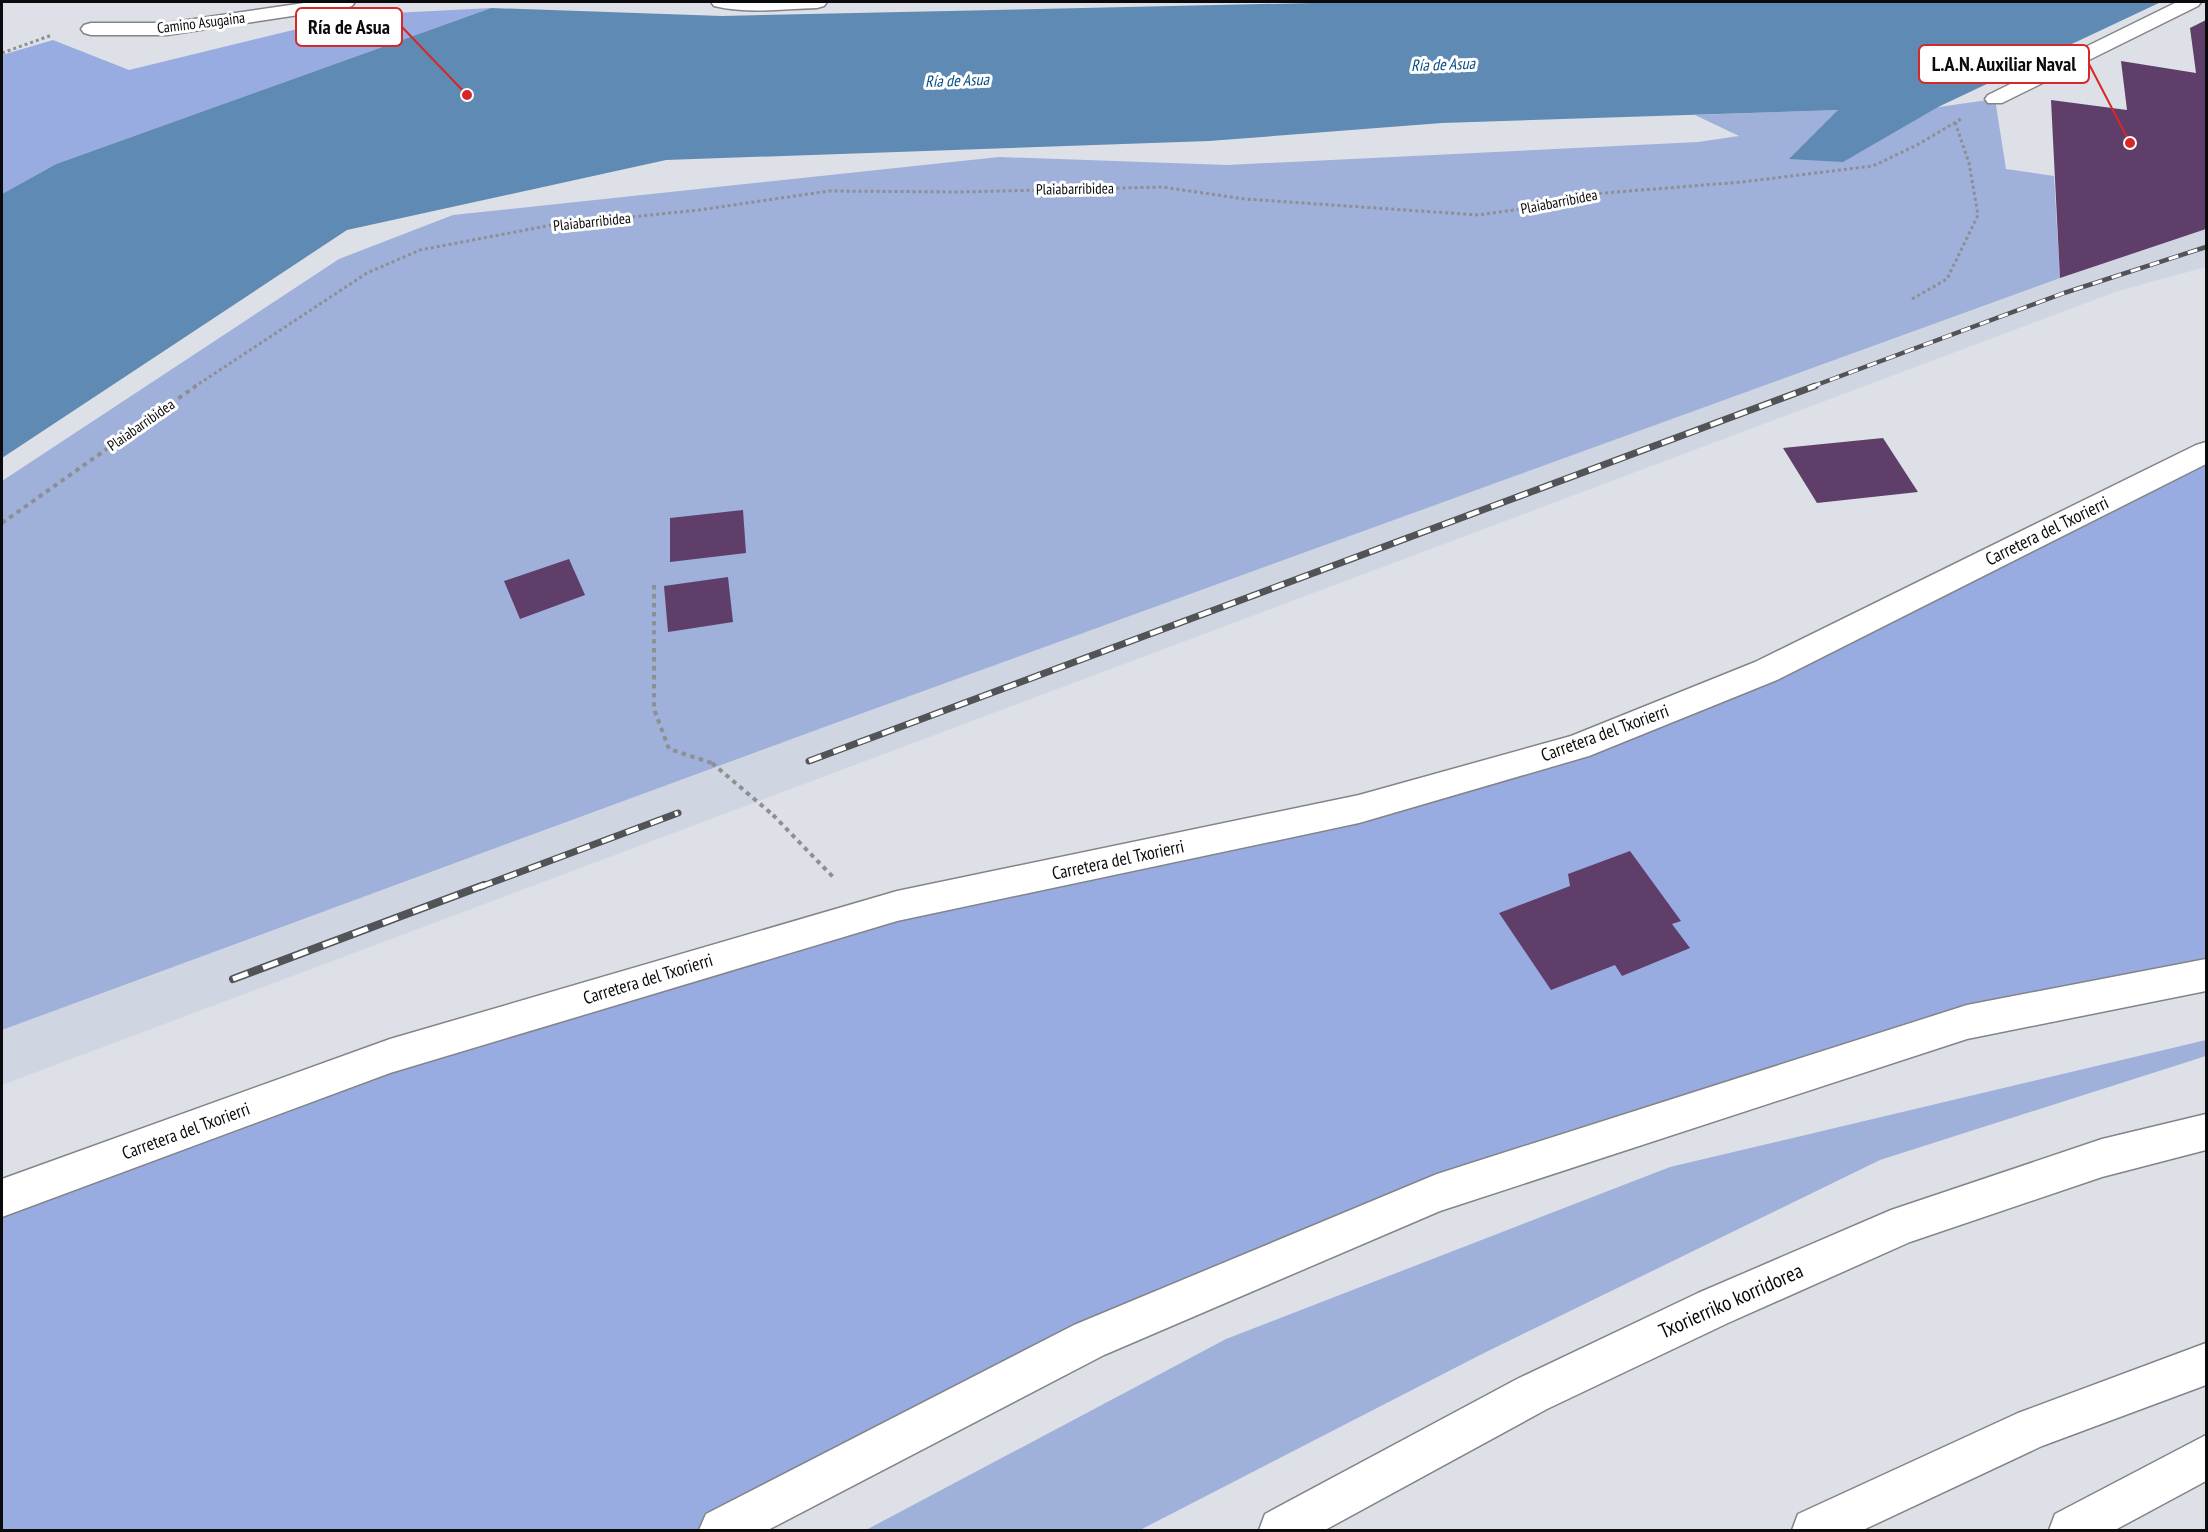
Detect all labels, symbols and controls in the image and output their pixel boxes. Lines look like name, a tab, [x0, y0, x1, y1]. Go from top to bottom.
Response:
street label: Camino Asugaina	[156, 8, 246, 37]
callout: Ría de Asua	[296, 8, 402, 46]
text: Ría de Asua	[308, 14, 390, 40]
callout: L.A.N. Auxiliar Naval	[1919, 45, 2089, 83]
text: L.A.N. Auxiliar Naval	[1932, 51, 2076, 77]
water label: Ría de Asua	[1411, 53, 1477, 75]
water label: Ría de Asua	[925, 69, 991, 91]
street label: Plaiabarribidea	[1036, 178, 1114, 199]
street label: Plaiabarribidea	[1519, 185, 1599, 218]
street label: Plaiabarribidea	[552, 208, 632, 235]
street label: Plaiabarribidea	[103, 394, 178, 455]
street label: Carretera del Txorierri	[1981, 491, 2112, 570]
street label: Carretera del Txorierri	[1538, 699, 1672, 766]
street label: Carretera del Txorierri	[1050, 834, 1186, 885]
street label: Carretera del Txorierri	[580, 948, 716, 1009]
street label: Carretera del Txorierri	[119, 1097, 253, 1164]
street label: Txorierriko korridorea	[1654, 1257, 1807, 1344]

